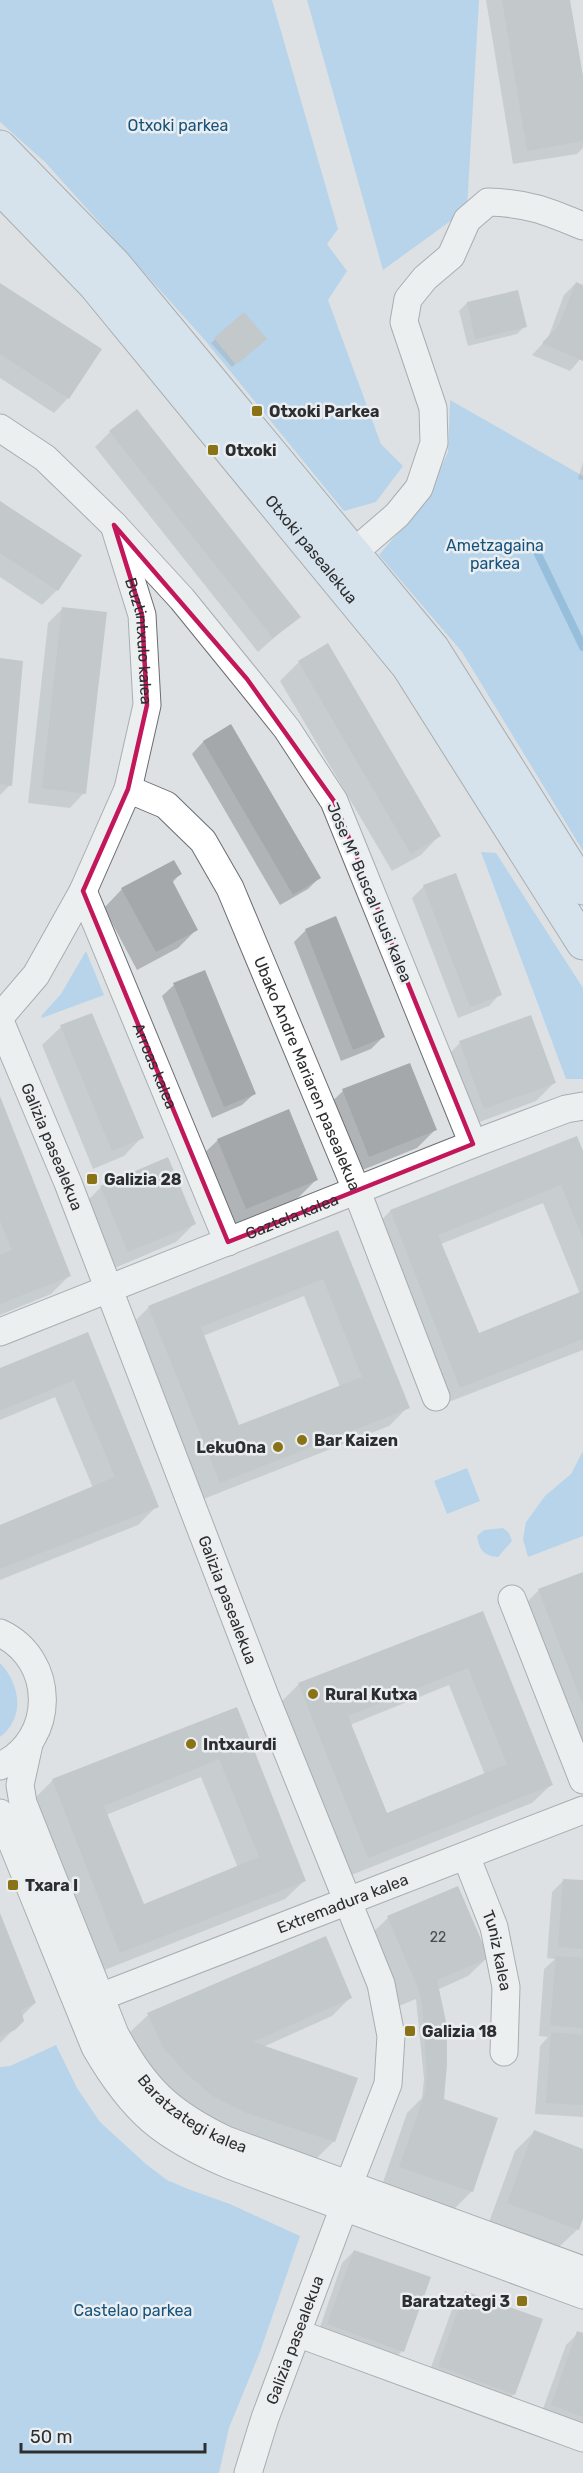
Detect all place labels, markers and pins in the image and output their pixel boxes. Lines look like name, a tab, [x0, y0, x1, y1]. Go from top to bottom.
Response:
place label: Otxoki Parkea	[269, 402, 379, 421]
marker: Otxoki Parkea	[250, 404, 264, 418]
place label: Otxoki	[225, 441, 277, 460]
marker: Otxoki	[206, 443, 220, 457]
place label: Galizia 28	[104, 1170, 182, 1189]
marker: Galizia 28	[85, 1172, 99, 1186]
place label: Bar Kaizen	[314, 1431, 398, 1450]
marker: Bar Kaizen	[295, 1433, 309, 1447]
place label: LekuOna	[196, 1438, 266, 1457]
marker: LekuOna	[271, 1440, 285, 1454]
place label: Rural Kutxa	[325, 1685, 418, 1704]
marker: Rural Kutxa	[306, 1687, 320, 1701]
place label: Intxaurdi	[203, 1735, 277, 1754]
marker: Intxaurdi	[184, 1737, 198, 1751]
place label: Txara I	[25, 1876, 78, 1895]
marker: Txara I	[6, 1878, 20, 1892]
place label: Galizia 18	[422, 2022, 497, 2041]
marker: Galizia 18	[403, 2024, 417, 2038]
place label: Baratzategi 3	[401, 2292, 510, 2311]
marker: Baratzategi 3	[515, 2294, 529, 2308]

